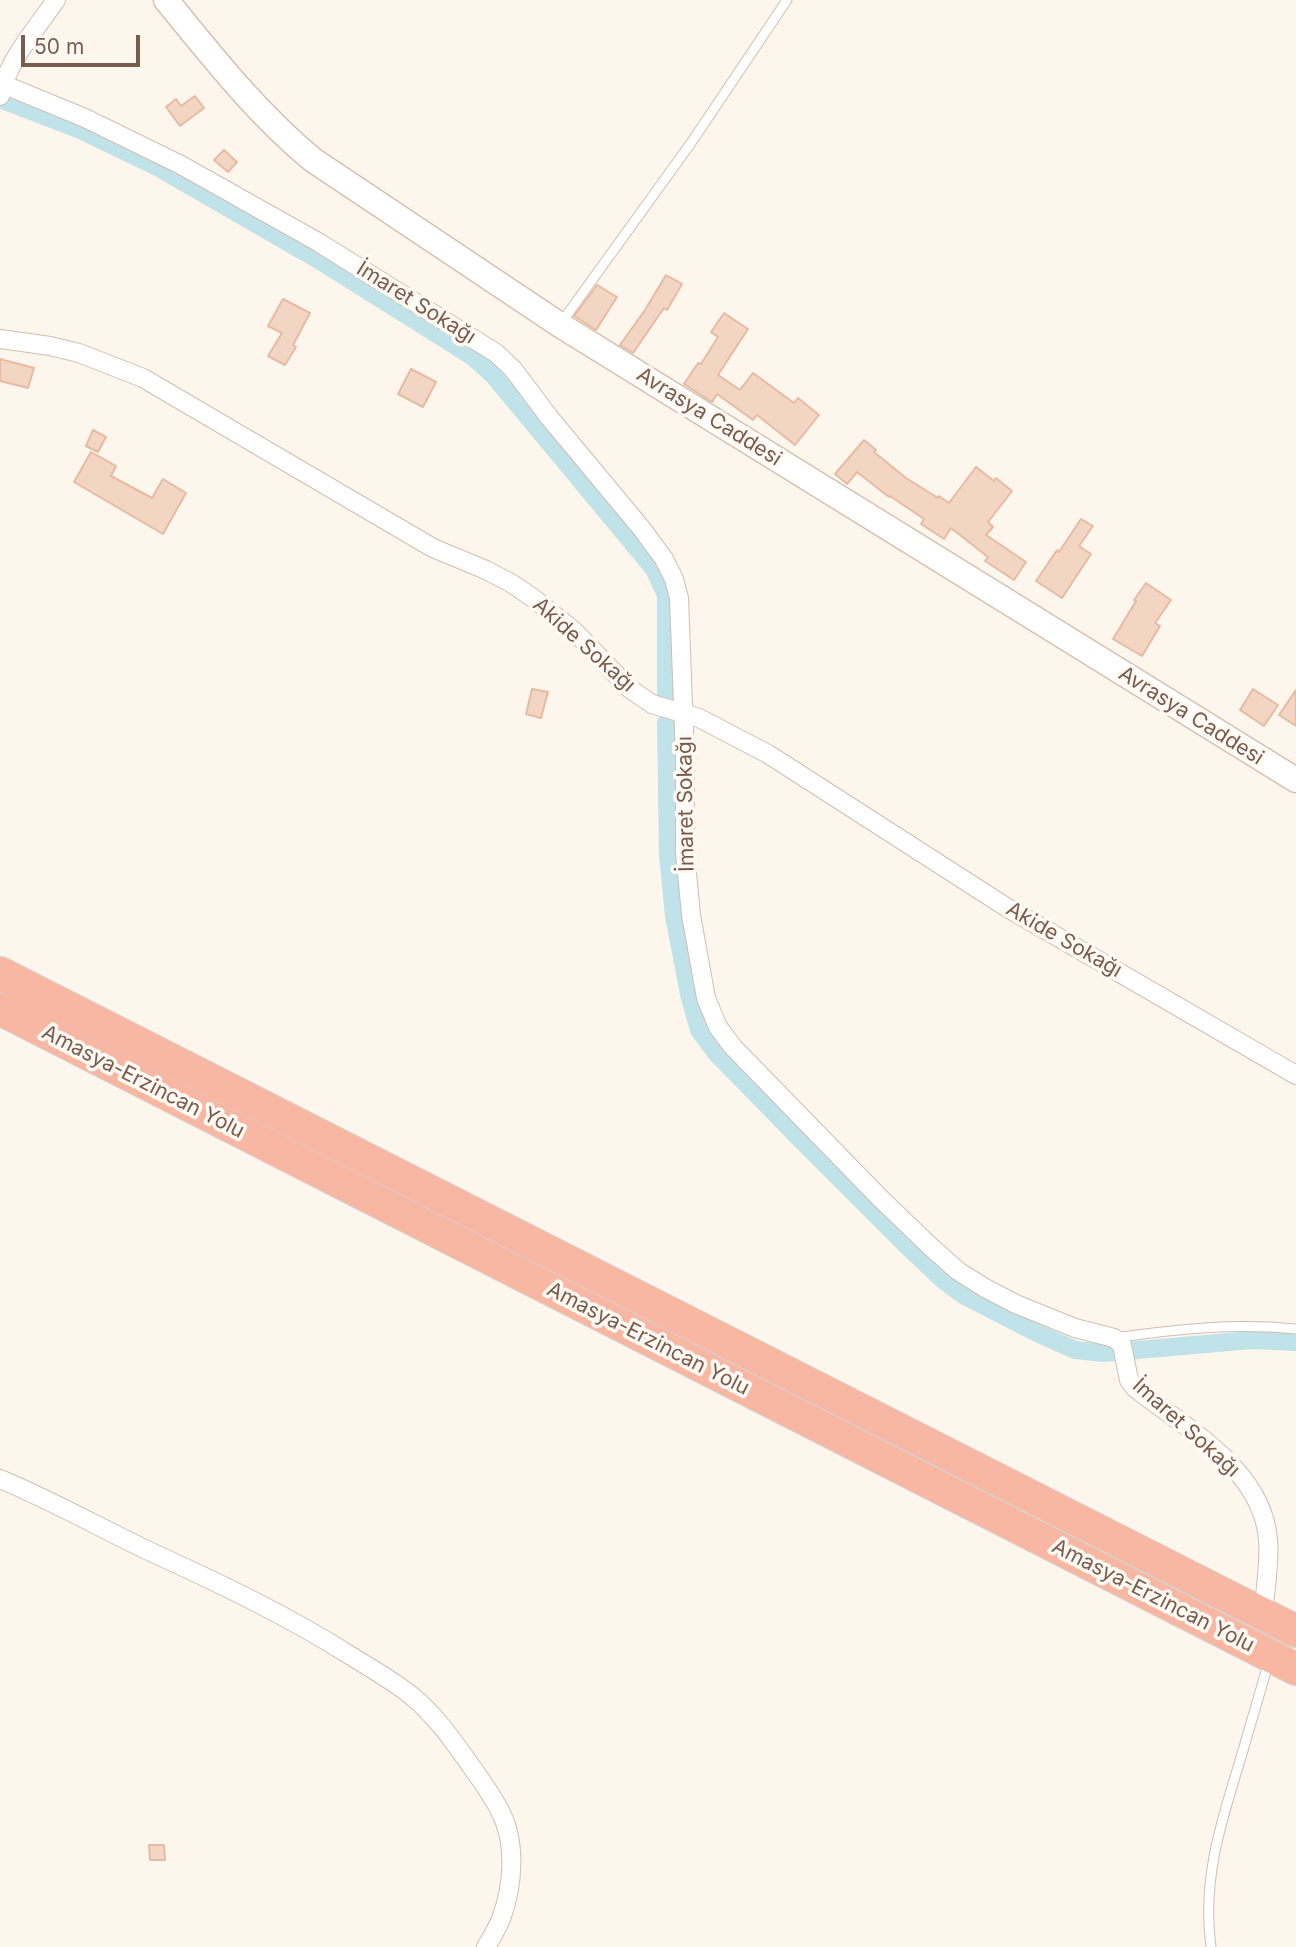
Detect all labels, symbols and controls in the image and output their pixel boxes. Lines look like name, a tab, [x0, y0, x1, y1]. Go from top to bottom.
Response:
scale bar	[24, 21, 144, 65]
text: 50 m	[34, 34, 84, 59]
street label: İmaret Sokağı	[352, 256, 480, 350]
street label: Avrasya Caddesi	[632, 362, 786, 472]
street label: Akide Sokağı	[527, 592, 641, 698]
street label: Avrasya Caddesi	[1114, 661, 1268, 771]
street label: İmaret Sokağı	[672, 736, 700, 872]
street label: Akide Sokağı	[1002, 897, 1126, 983]
street label: Amasya-Erzincan Yolu	[38, 1020, 248, 1144]
street label: Amasya-Erzincan Yolu	[543, 1277, 753, 1401]
street label: İmaret Sokağı	[1127, 1373, 1245, 1483]
street label: Amasya-Erzincan Yolu	[1048, 1534, 1258, 1658]

